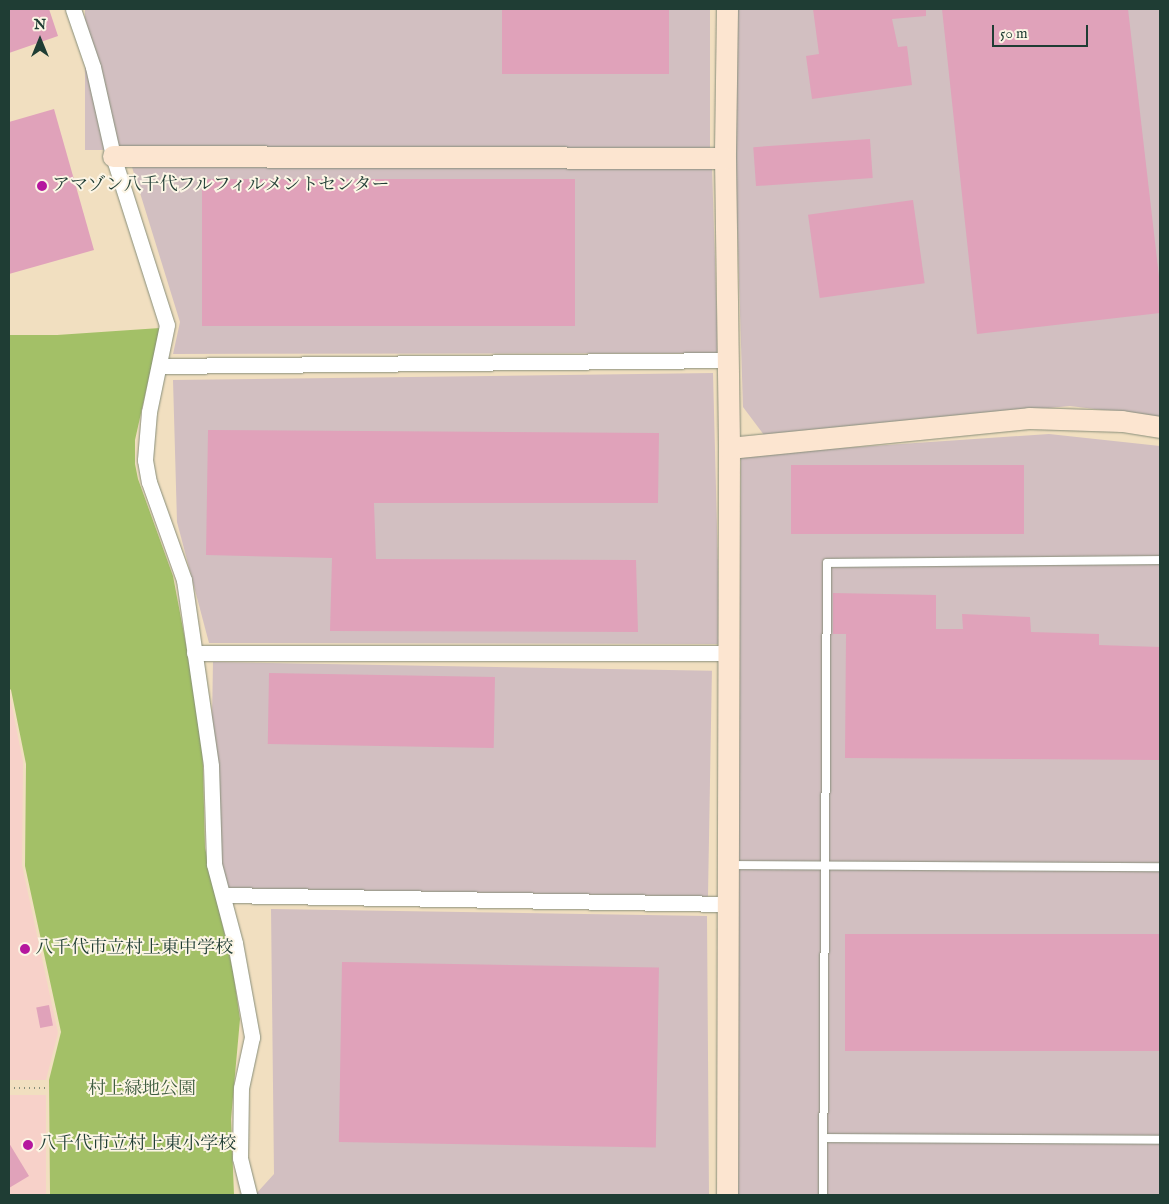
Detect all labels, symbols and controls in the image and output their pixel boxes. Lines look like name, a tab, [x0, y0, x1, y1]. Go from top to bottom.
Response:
north arrow	[15, 15, 65, 65]
scale bar	[994, 15, 1090, 47]
text: N	[34, 16, 46, 34]
text: 50 m	[1000, 24, 1028, 43]
place label: アマゾン八千代フルフィルメントセンター	[52, 175, 394, 197]
marker: アマゾン八千代フルフィルメントセンター	[36, 180, 48, 192]
place label: 八千代市立村上東中学校	[35, 938, 233, 960]
marker: 八千代市立村上東中学校	[19, 943, 31, 955]
park label: 村上緑地公園	[88, 1079, 196, 1101]
place label: 八千代市立村上東小学校	[38, 1134, 236, 1156]
marker: 八千代市立村上東小学校	[22, 1139, 34, 1151]

